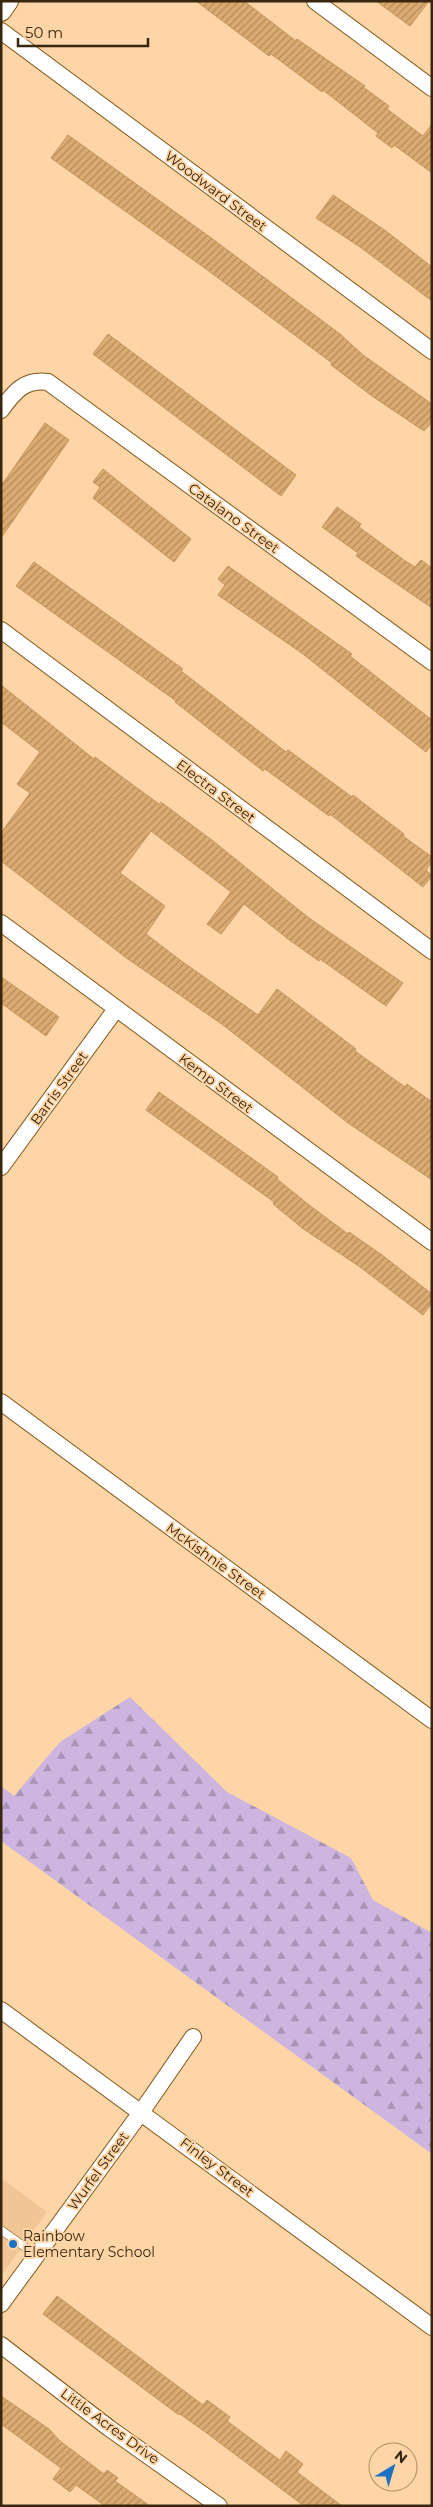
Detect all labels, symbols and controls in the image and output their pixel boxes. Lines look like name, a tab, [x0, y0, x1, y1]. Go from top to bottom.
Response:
scale bar	[18, 15, 148, 47]
text: 50 m	[25, 23, 63, 42]
street label: Woodward Street	[161, 147, 271, 235]
street label: Catalano Street	[185, 479, 283, 557]
street label: Electra Street	[173, 755, 259, 827]
street label: Barris Street	[26, 1047, 92, 1128]
street label: Kemp Street	[175, 1049, 257, 1117]
street label: McKishnie Street	[163, 1519, 270, 1603]
street label: Wurfel Street	[63, 2128, 133, 2214]
street label: Finley Street	[177, 2133, 258, 2201]
place label: Rainbow Elementary School	[23, 2227, 155, 2261]
marker: Rainbow Elementary School	[7, 2238, 19, 2250]
street label: Little Acres Drive	[57, 2384, 163, 2468]
north arrow	[368, 2442, 418, 2492]
text: N	[391, 2446, 411, 2467]

